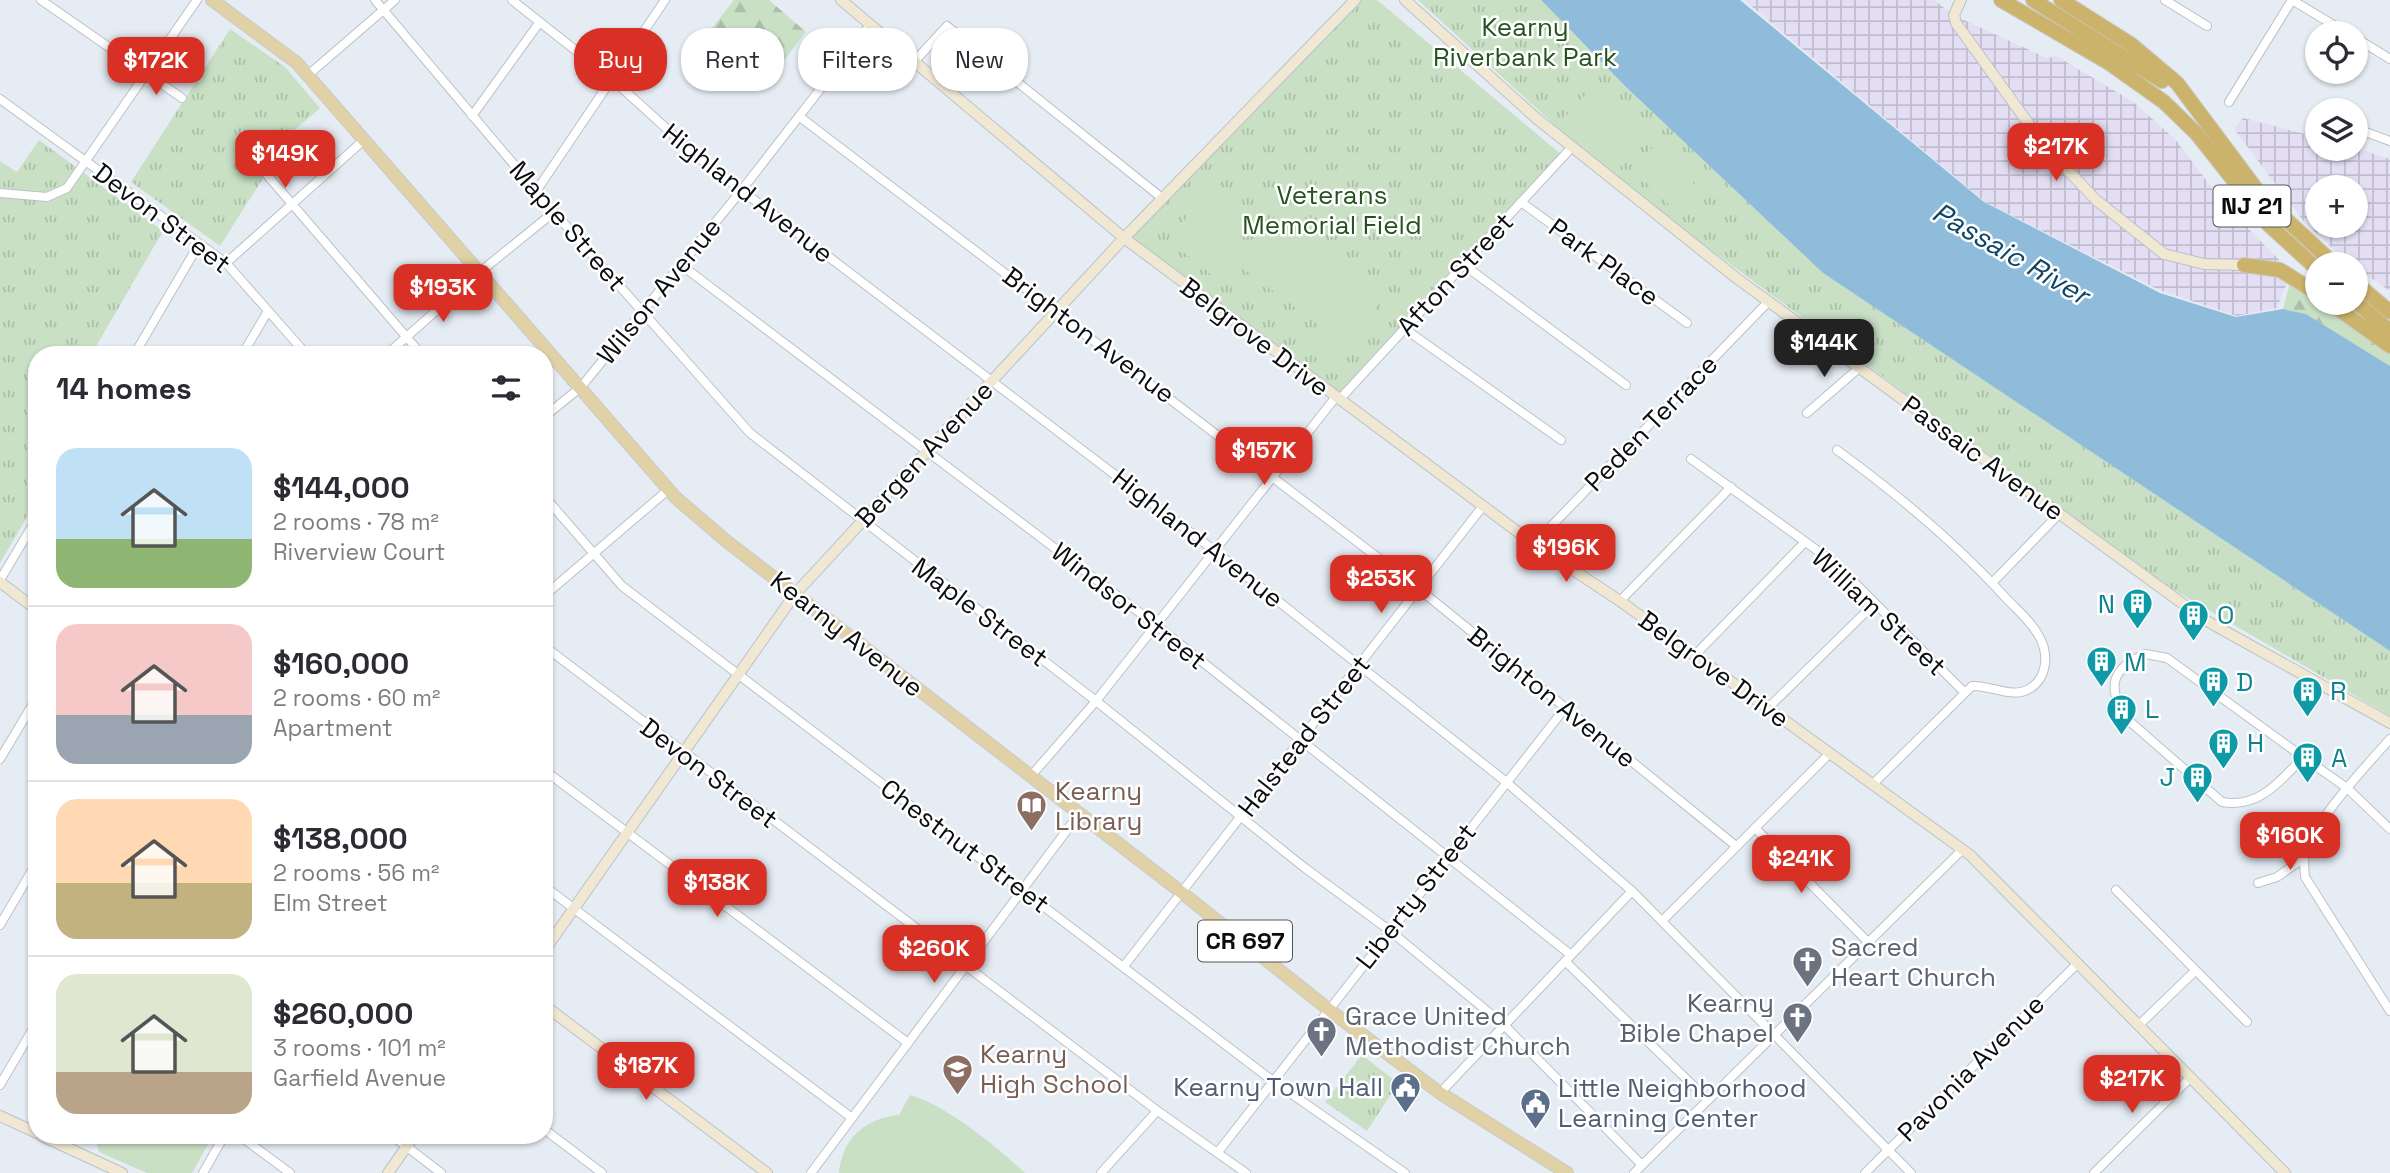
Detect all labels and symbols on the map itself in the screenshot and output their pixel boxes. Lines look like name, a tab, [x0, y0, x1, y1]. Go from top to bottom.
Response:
park label: Kearny Riverbank Park	[1433, 10, 1617, 74]
pin: $172K	[107, 38, 205, 97]
street label: Highland Avenue	[655, 116, 841, 270]
pin: $217K	[2007, 124, 2105, 183]
pin: $149K	[236, 130, 334, 190]
street label: Maple Street	[502, 154, 634, 298]
street label: Devon Street	[86, 155, 238, 281]
park label: Veterans Memorial Field	[1242, 178, 1422, 242]
road number: NJ 21	[2214, 186, 2290, 226]
water label: Passaic River	[1926, 194, 2099, 314]
street label: Afton Street	[1389, 205, 1521, 343]
street label: Wilson Avenue	[589, 211, 729, 371]
street label: Park Place	[1542, 211, 1666, 313]
street label: Brighton Avenue	[996, 259, 1182, 411]
pin: $193K	[394, 264, 492, 324]
street label: Belgrove Drive	[1174, 270, 1336, 404]
pin: $144K	[1775, 320, 1873, 379]
street label: Peden Terrace	[1577, 347, 1725, 499]
street label: Bergen Avenue	[847, 374, 1001, 534]
street label: Passaic Avenue	[1895, 388, 2071, 528]
pin: $157K	[1215, 428, 1313, 487]
street label: Highland Avenue	[1105, 461, 1291, 615]
pin: $196K	[1517, 524, 1615, 584]
street label: Windsor Street	[1045, 535, 1213, 677]
street label: William Street	[1805, 541, 1953, 683]
street label: Maple Street	[905, 550, 1055, 674]
pin: $253K	[1332, 556, 1430, 615]
street label: Kearny Avenue	[764, 564, 930, 704]
place label: N	[2098, 587, 2115, 621]
building icon: N	[2121, 587, 2155, 631]
building icon: O	[2177, 598, 2211, 642]
place label: O	[2217, 598, 2234, 632]
street label: Belgrove Drive	[1632, 603, 1796, 735]
street label: Brighton Avenue	[1461, 619, 1643, 775]
building icon: M	[2084, 645, 2118, 689]
place label: M	[2124, 645, 2147, 679]
street label: Halstead Street	[1230, 648, 1378, 824]
building icon: D	[2196, 665, 2230, 709]
place label: D	[2236, 665, 2253, 699]
building icon: R	[2290, 674, 2324, 718]
place label: R	[2330, 674, 2346, 708]
building icon: L	[2105, 692, 2139, 736]
place label: L	[2145, 692, 2159, 726]
street label: Devon Street	[633, 710, 785, 836]
building icon: H	[2207, 726, 2241, 770]
place label: H	[2247, 726, 2264, 760]
building icon: A	[2291, 741, 2325, 785]
place label: A	[2331, 741, 2347, 775]
place label: J	[2160, 760, 2175, 794]
building icon: J	[2181, 760, 2215, 804]
street label: Chestnut Street	[874, 771, 1056, 921]
place label: Kearny Library	[1055, 774, 1142, 838]
library icon: Kearny Library	[1015, 789, 1049, 833]
pin: $160K	[2241, 812, 2339, 872]
street label: Liberty Street	[1348, 816, 1484, 976]
pin: $241K	[1752, 836, 1850, 895]
pin: $138K	[668, 860, 766, 919]
road number: CR 697	[1198, 920, 1292, 961]
pin: $260K	[885, 926, 983, 985]
place label: Sacred Heart Church	[1831, 930, 1996, 994]
church icon: Sacred Heart Church	[1791, 945, 1825, 989]
place label: Kearny Bible Chapel	[1619, 986, 1774, 1050]
street label: Pavonia Avenue	[1890, 987, 2052, 1149]
place label: Grace United Methodist Church	[1345, 999, 1571, 1063]
church icon: Kearny Bible Chapel	[1780, 1001, 1814, 1045]
church icon: Grace United Methodist Church	[1305, 1014, 1339, 1058]
place label: Kearny High School	[980, 1037, 1129, 1101]
pin: $187K	[597, 1042, 695, 1102]
school or university icon: Kearny High School	[940, 1052, 974, 1096]
pin: $217K	[2083, 1056, 2181, 1115]
place label: Kearny Town Hall	[1173, 1070, 1383, 1104]
public building icon: Kearny Town Hall	[1389, 1070, 1423, 1114]
place label: Little Neighborhood Learning Center	[1558, 1071, 1806, 1135]
public building icon: Little Neighborhood Learning Center	[1518, 1086, 1552, 1130]

